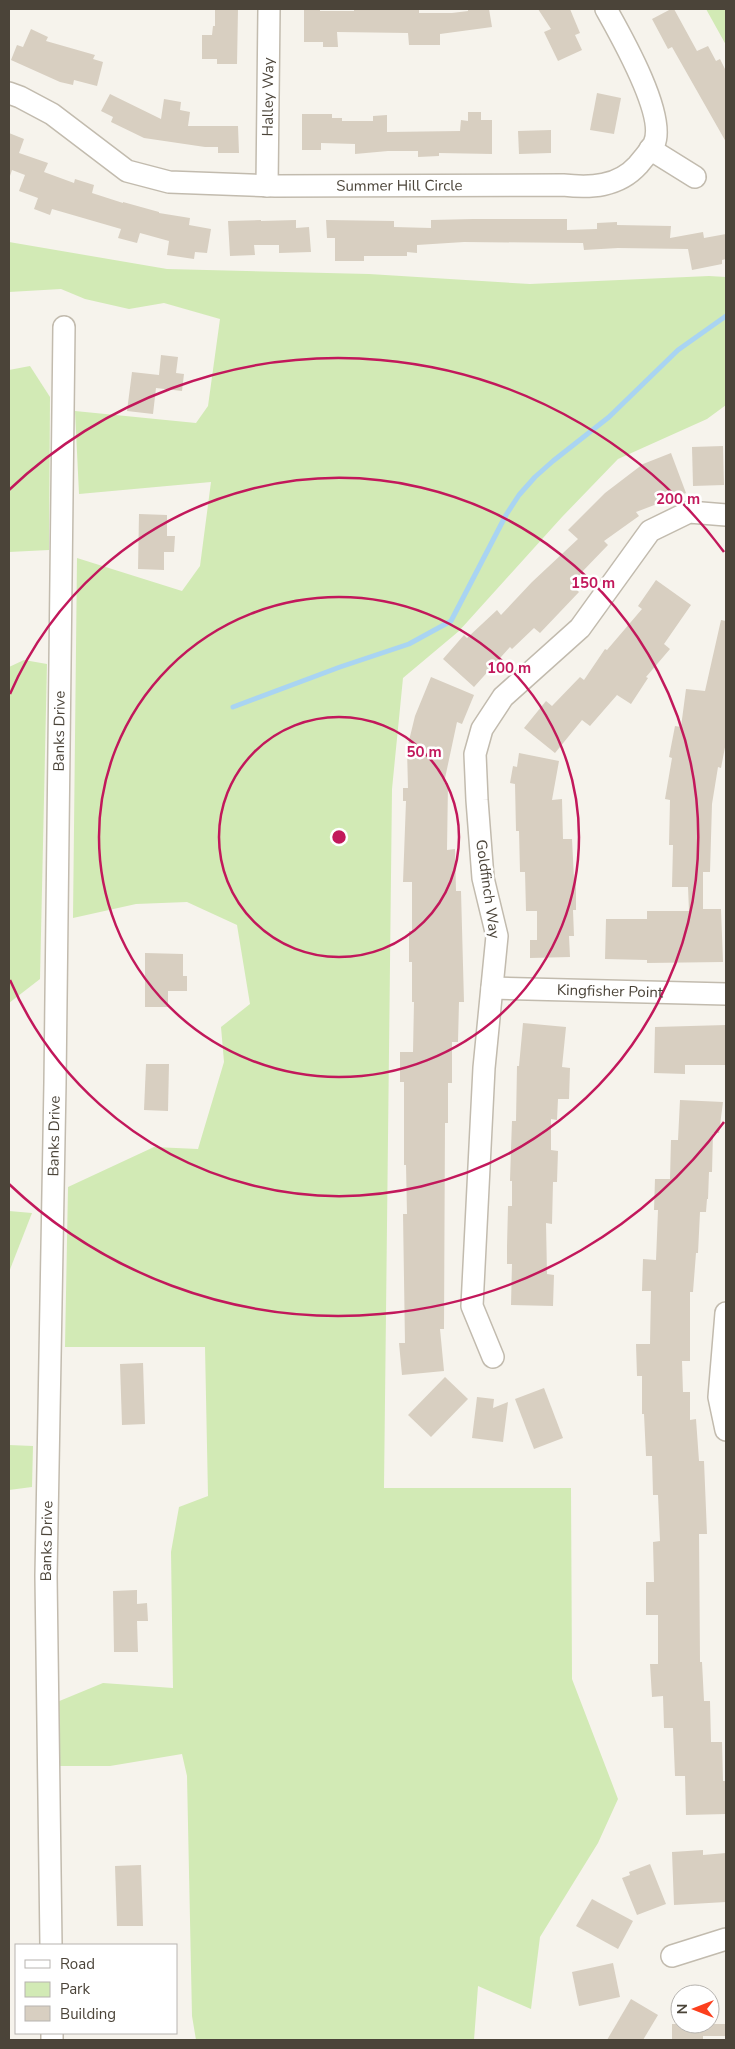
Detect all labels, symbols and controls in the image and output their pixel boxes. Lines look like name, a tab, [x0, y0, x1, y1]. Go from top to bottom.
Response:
street label: Halley Way	[258, 57, 278, 137]
street label: Summer Hill Circle	[336, 175, 463, 196]
text: 200 m	[656, 489, 700, 509]
text: 150 m	[571, 573, 615, 593]
text: 100 m	[487, 658, 531, 678]
street label: Banks Drive	[49, 691, 70, 772]
text: 50 m	[406, 742, 442, 762]
centre of rings	[330, 828, 348, 846]
street label: Goldfinch Way	[471, 838, 505, 940]
street label: Kingfisher Point	[557, 980, 664, 1002]
street label: Banks Drive	[43, 1096, 65, 1177]
street label: Banks Drive	[36, 1501, 57, 1582]
legend	[15, 1944, 178, 2034]
text: Road	[60, 1954, 95, 1974]
text: Park	[60, 1979, 90, 1999]
north arrow	[670, 1984, 720, 2034]
text: Building	[60, 2004, 116, 2024]
text: N	[673, 2004, 692, 2014]

